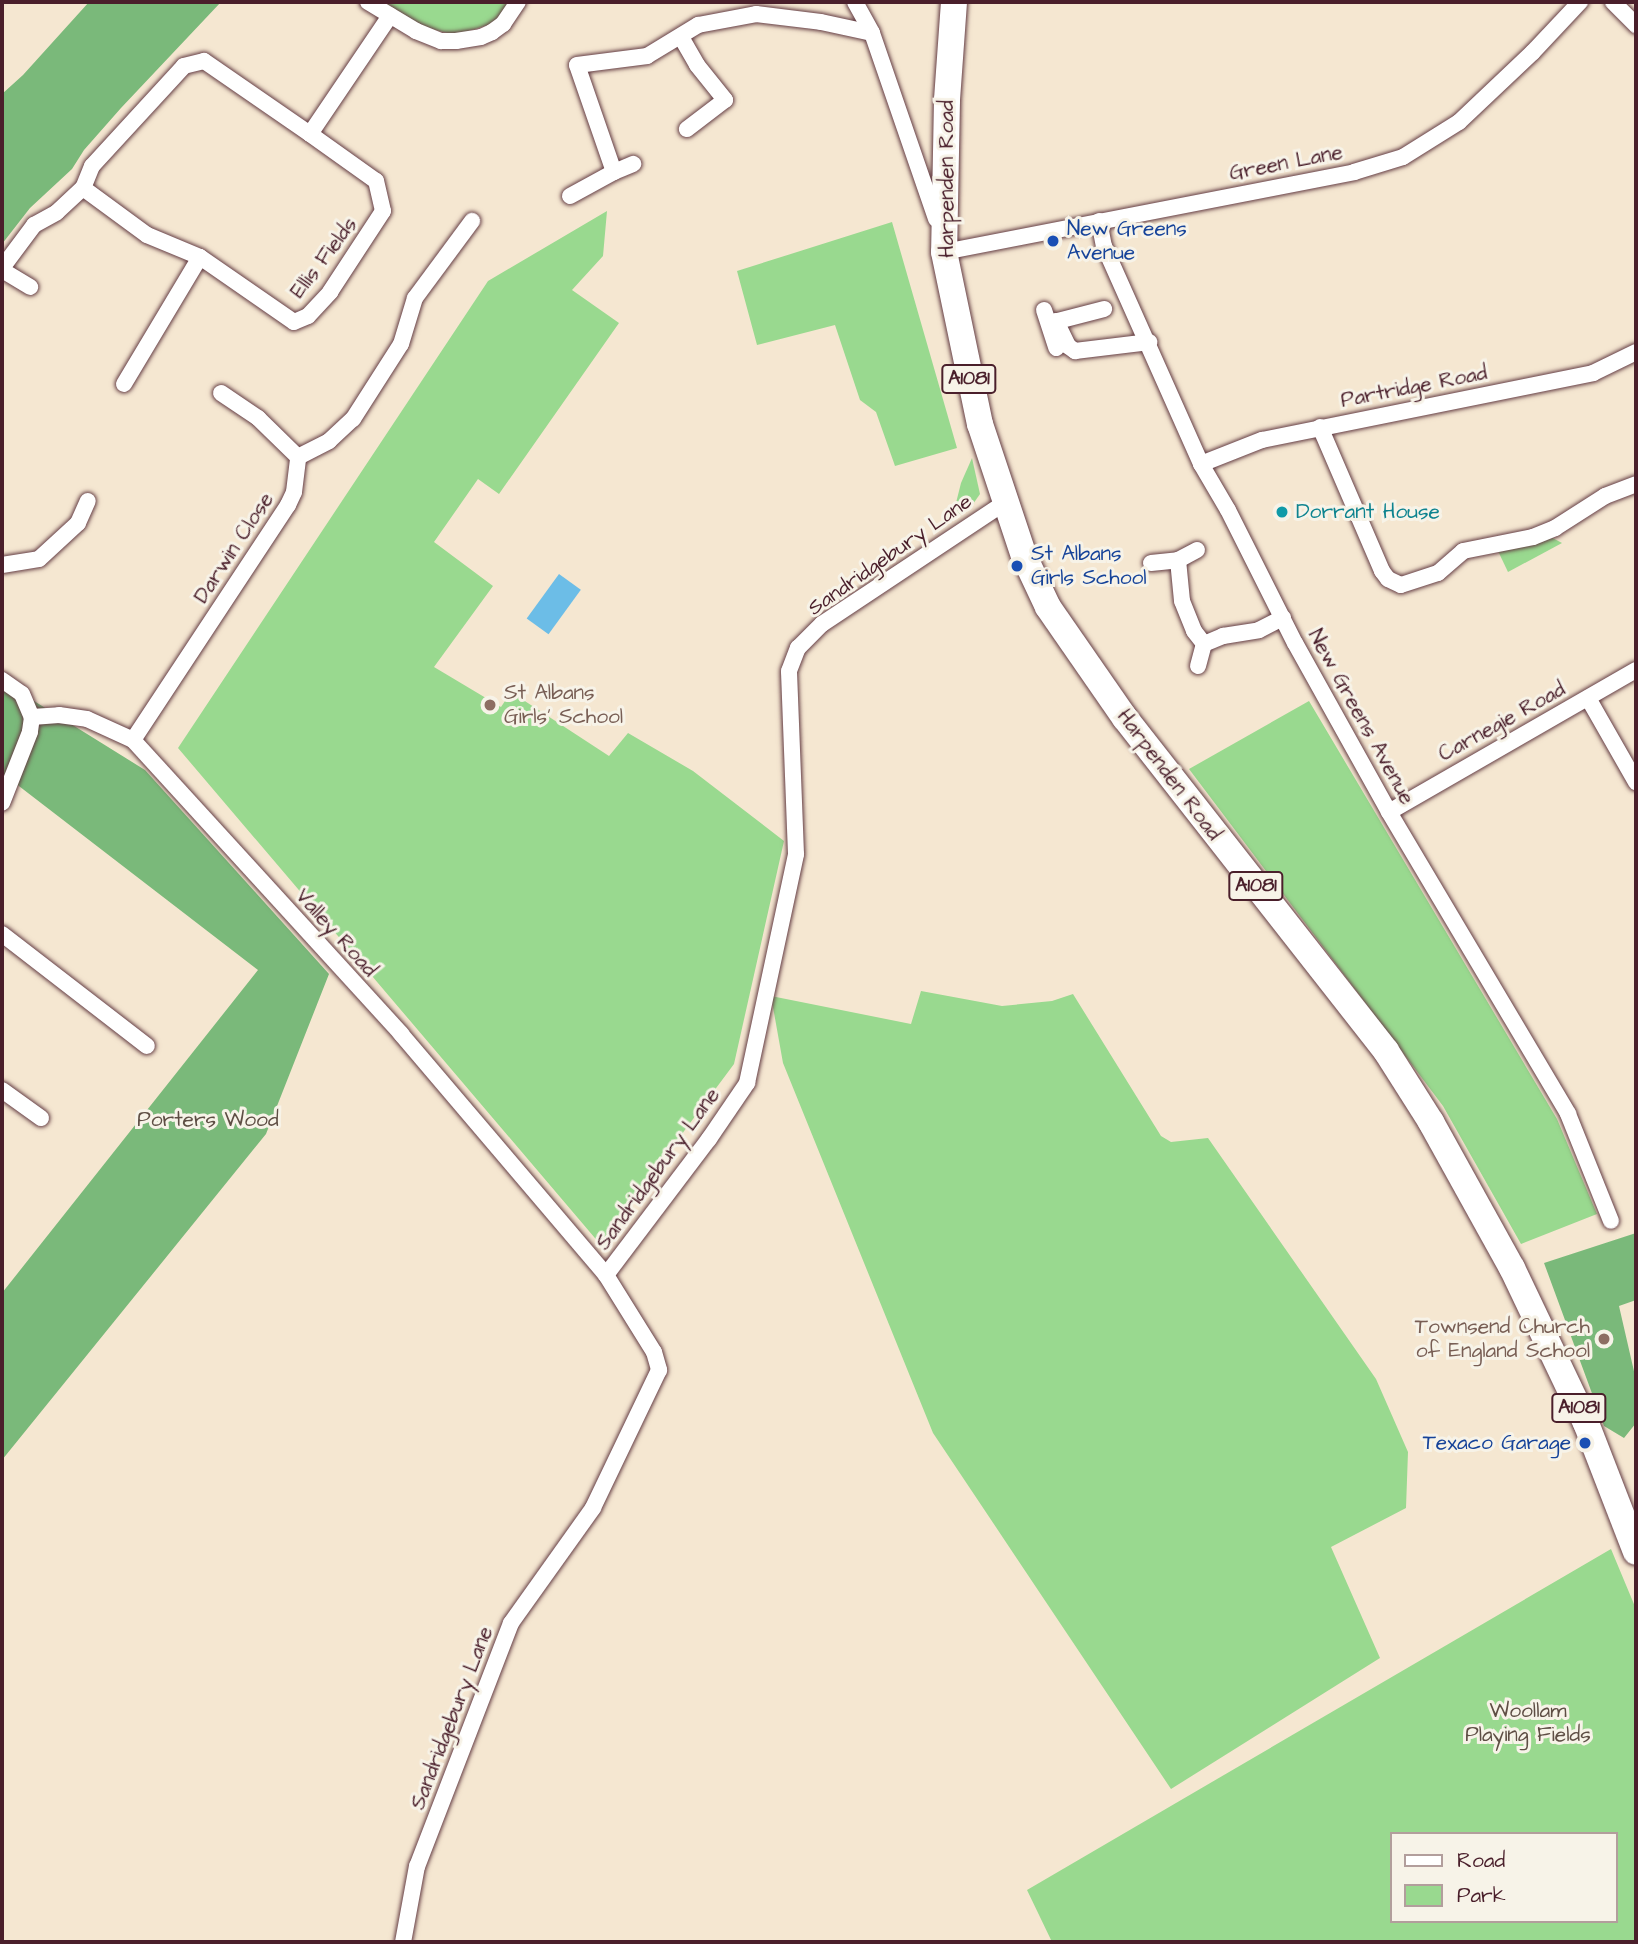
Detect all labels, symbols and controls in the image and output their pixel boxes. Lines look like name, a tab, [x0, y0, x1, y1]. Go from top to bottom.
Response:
street label: Harpenden Road	[934, 100, 960, 258]
street label: Green Lane	[1227, 140, 1345, 186]
street label: Ellis Fields	[285, 213, 363, 303]
place label: New Greens Avenue	[1067, 216, 1187, 266]
marker: New Greens Avenue	[1045, 233, 1061, 249]
street label: Partridge Road	[1339, 360, 1489, 414]
road number: A1081	[941, 364, 997, 394]
street label: Darwin Close	[189, 488, 279, 608]
street label: Sandridgebury Lane	[803, 489, 977, 621]
place label: Dorrant House	[1296, 499, 1440, 525]
marker: Dorrant House	[1274, 504, 1290, 520]
place label: St Albans Girls School	[1031, 541, 1147, 591]
marker: St Albans Girls School	[1009, 558, 1025, 574]
street label: New Greens Avenue	[1302, 625, 1420, 809]
street label: Carnegie Road	[1434, 677, 1570, 767]
place label: St Albans Girls' School	[504, 680, 623, 730]
marker: St Albans Girls' School	[482, 697, 498, 713]
street label: Harpenden Road	[1111, 704, 1227, 846]
road number: A1081	[1228, 870, 1284, 902]
street label: Valley Road	[290, 884, 382, 982]
street label: Sandridgebury Lane	[591, 1083, 725, 1255]
park label: Porters Wood	[137, 1107, 279, 1133]
place label: Townsend Church of England School	[1415, 1314, 1590, 1364]
marker: Townsend Church of England School	[1596, 1331, 1612, 1347]
road number: A1081	[1551, 1392, 1607, 1424]
place label: Texaco Garage	[1423, 1430, 1571, 1456]
marker: Texaco Garage	[1577, 1435, 1593, 1451]
street label: Sandridgebury Lane	[405, 1623, 499, 1813]
park label: Woollam Playing Fields	[1465, 1698, 1591, 1748]
legend	[1390, 1832, 1617, 1923]
text: Road	[1457, 1846, 1505, 1875]
text: Park	[1457, 1881, 1506, 1910]

